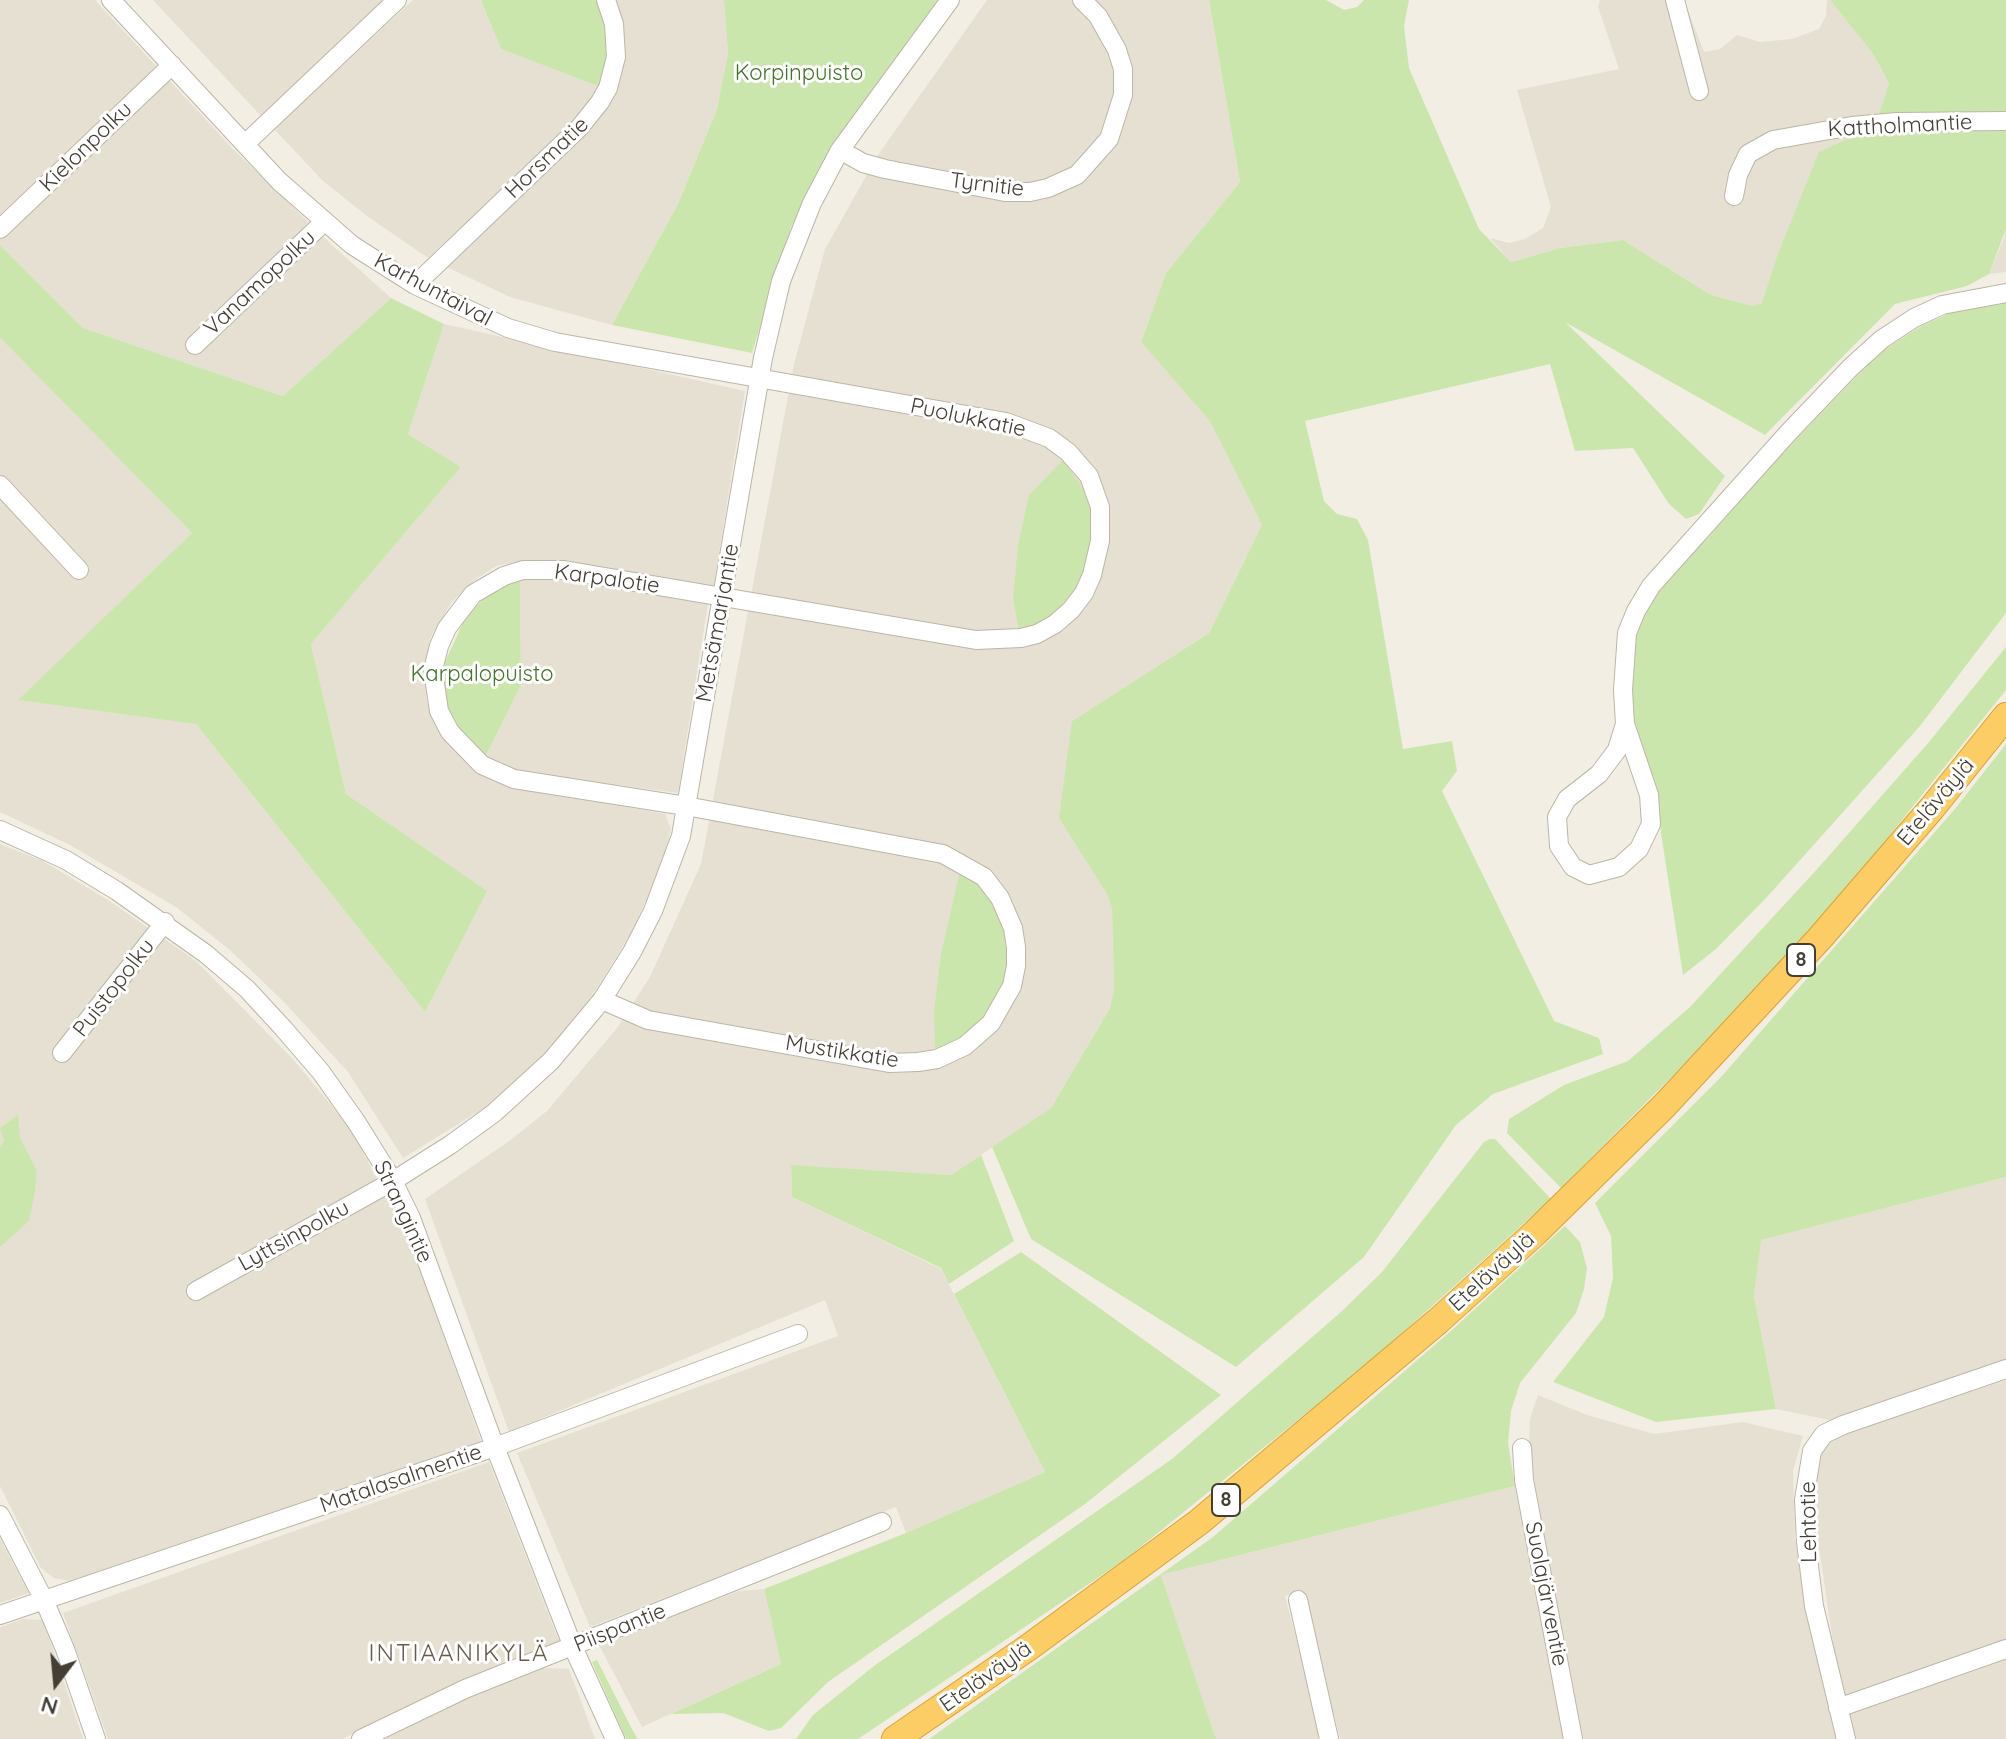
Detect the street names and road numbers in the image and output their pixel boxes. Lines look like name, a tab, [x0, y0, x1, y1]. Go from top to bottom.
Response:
street label: Kielonpolku	[34, 96, 138, 198]
street label: Kattholmantie	[1827, 109, 1973, 143]
street label: Horsmatie	[500, 112, 594, 204]
street label: Tyrnitie	[949, 167, 1025, 203]
street label: Vanamopolku	[199, 225, 321, 341]
street label: Karhuntaival	[369, 248, 497, 332]
street label: Puolukkatie	[908, 393, 1028, 443]
street label: Metsämarjantie	[691, 542, 745, 704]
street label: Karpalotie	[553, 559, 661, 599]
street label: Eteläväylä	[1892, 753, 1980, 851]
street label: Puistopolku	[68, 934, 160, 1042]
road number: 8	[1787, 944, 1815, 976]
street label: Mustikkatie	[783, 1030, 901, 1074]
street label: Strangintie	[368, 1157, 438, 1267]
street label: Lyttsinpolku	[234, 1195, 354, 1277]
street label: Eteläväylä	[1444, 1227, 1540, 1317]
street label: Matalasalmentie	[317, 1439, 485, 1519]
street label: Lehtotie	[1795, 1481, 1823, 1563]
road number: 8	[1212, 1484, 1240, 1516]
street label: Suolajärventie	[1519, 1519, 1573, 1669]
street label: Piispantie	[570, 1598, 670, 1658]
street label: Eteläväylä	[935, 1636, 1037, 1718]

